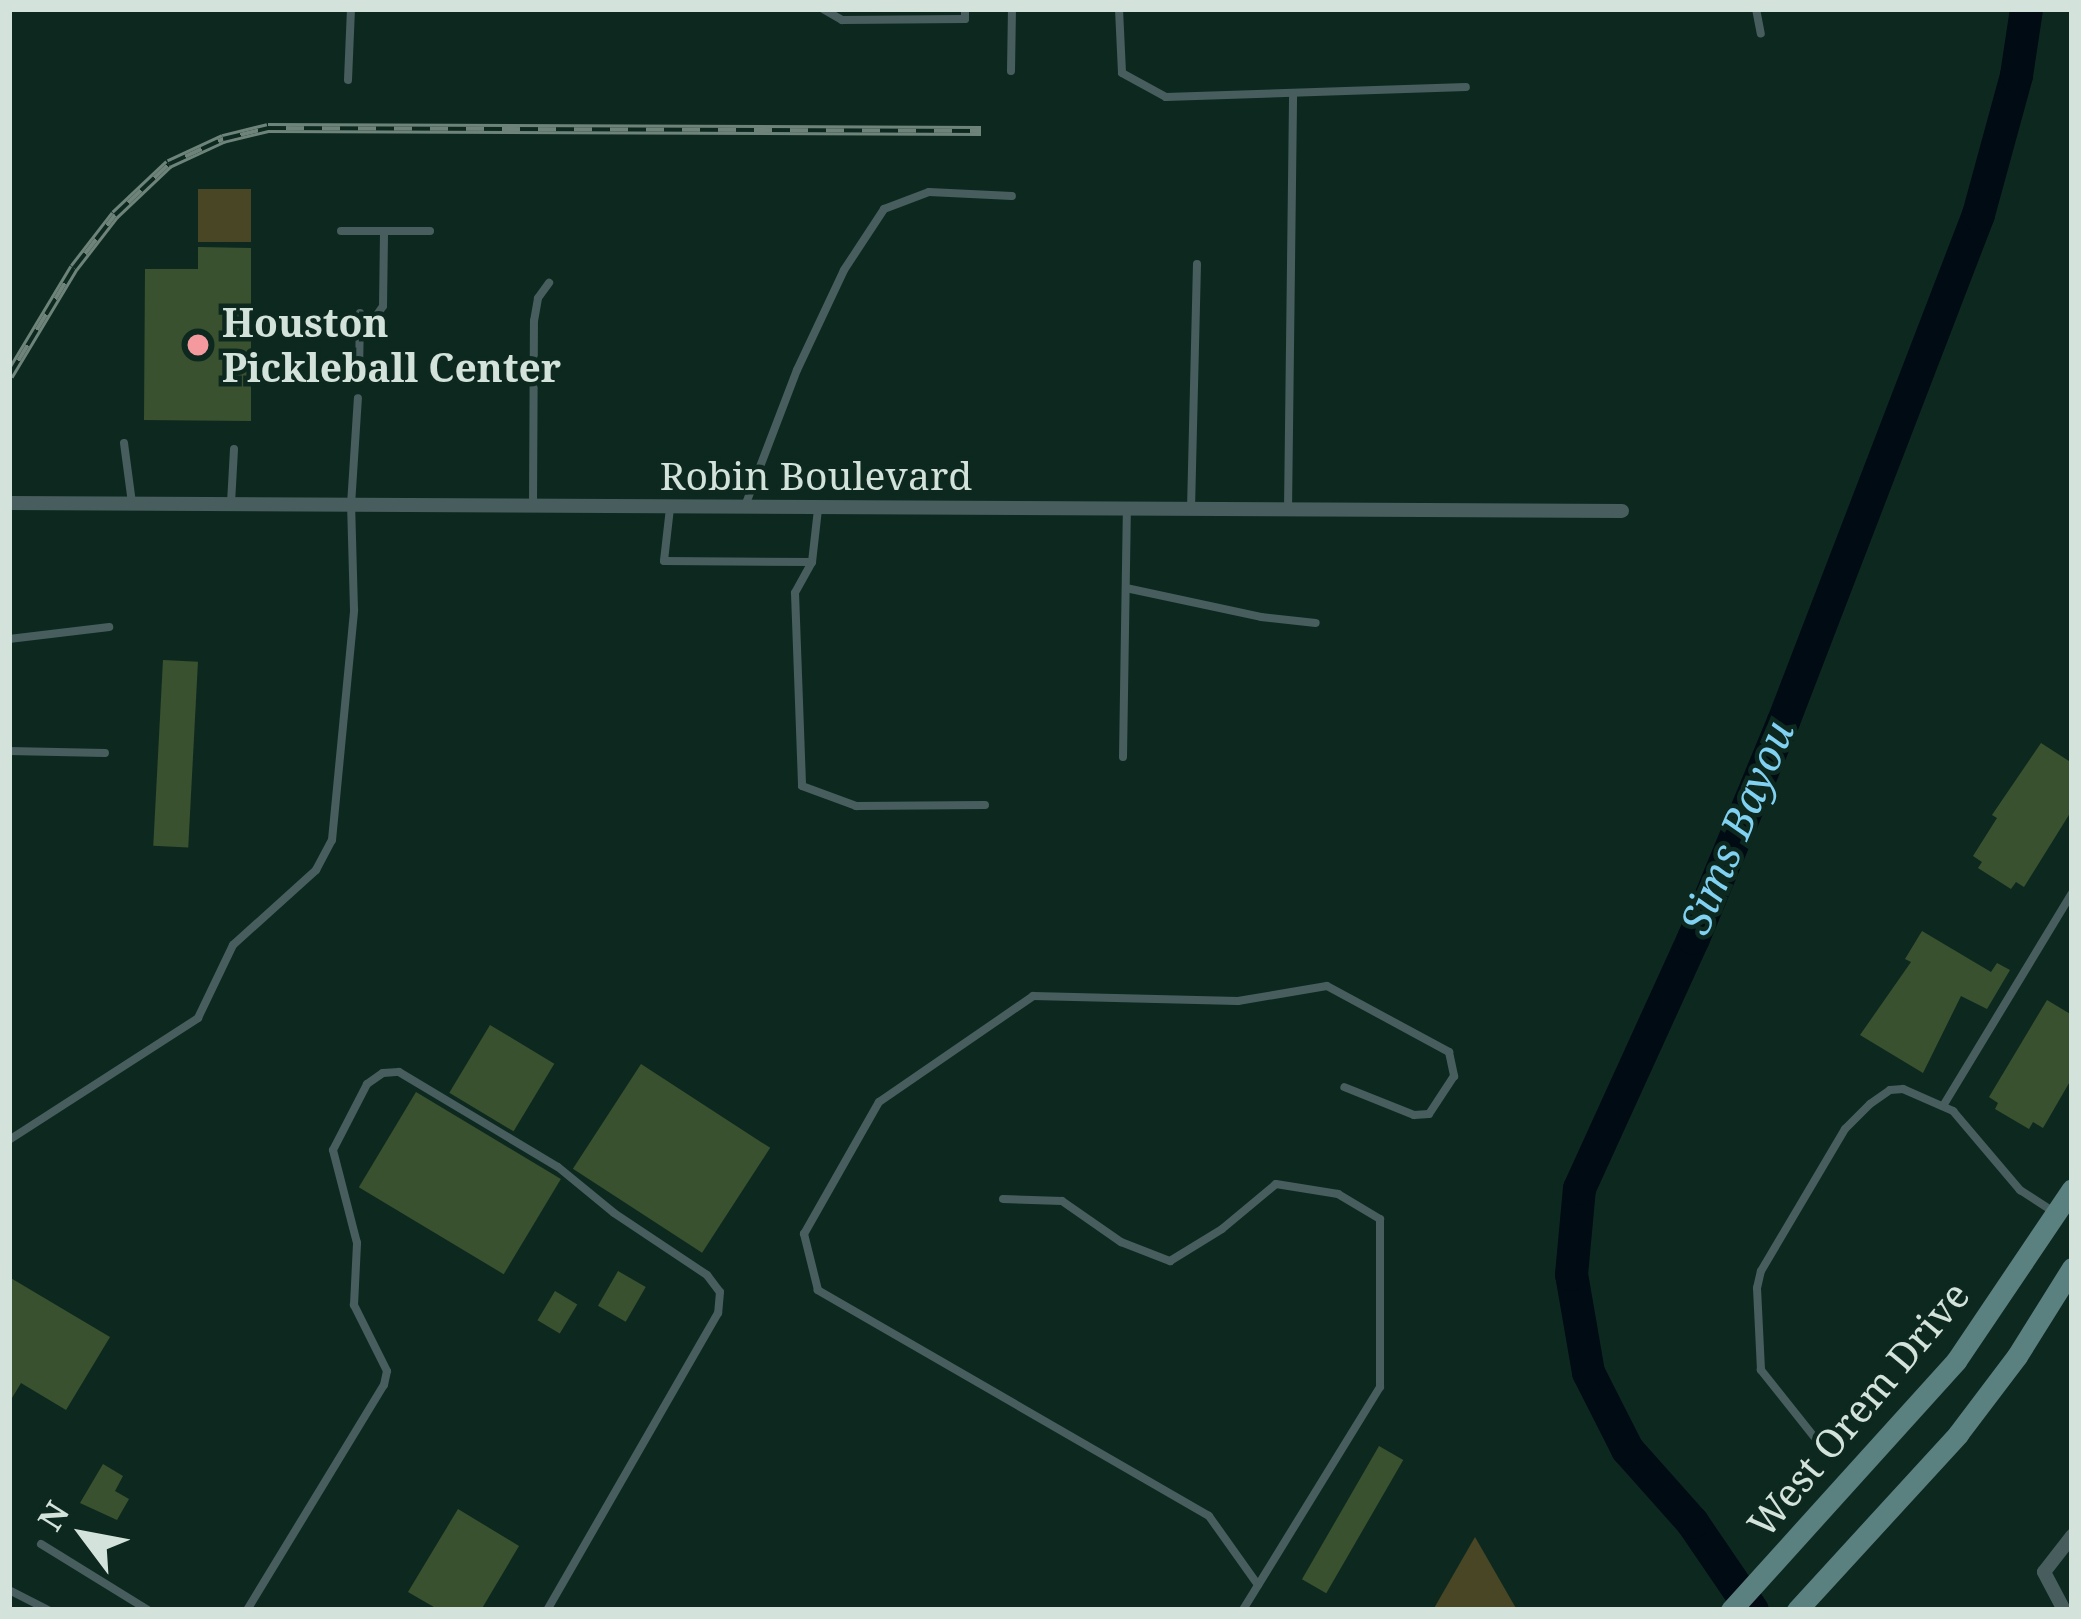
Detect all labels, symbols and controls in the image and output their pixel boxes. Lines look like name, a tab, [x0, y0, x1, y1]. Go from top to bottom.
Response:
place label: Houston Pickleball Center	[222, 300, 561, 391]
marker: Houston Pickleball Center	[185, 332, 211, 358]
street label: Robin Boulevard	[660, 452, 972, 498]
water label: Sims Bayou	[1669, 713, 1803, 941]
street label: West Orem Drive	[1738, 1272, 1978, 1546]
north arrow	[24, 1475, 144, 1595]
text: N	[27, 1493, 79, 1539]

